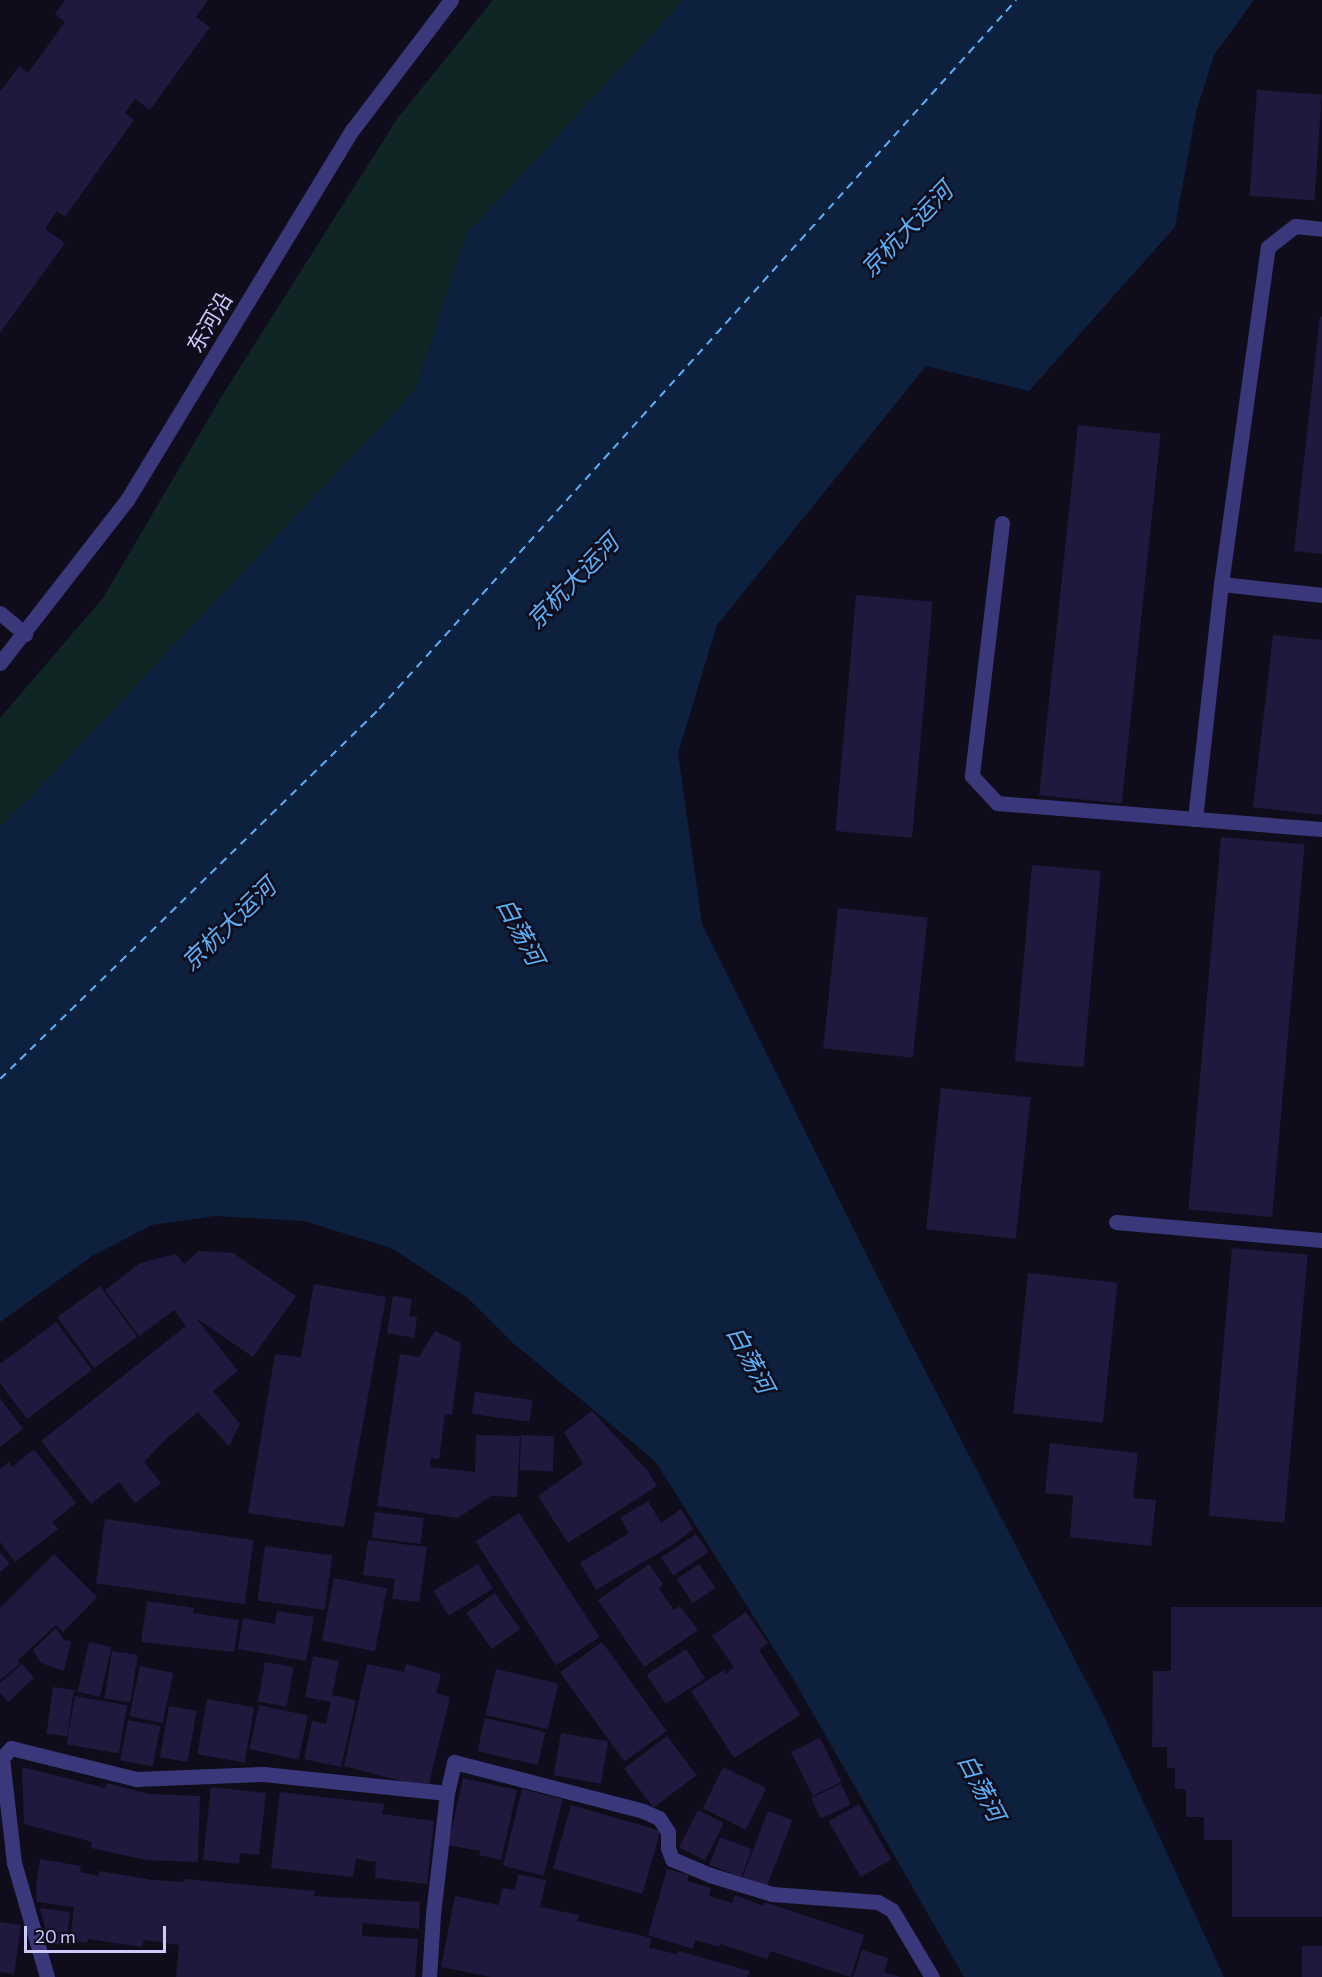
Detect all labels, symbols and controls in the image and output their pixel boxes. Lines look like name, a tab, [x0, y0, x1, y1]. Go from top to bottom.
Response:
water label: 京杭大运河	[854, 176, 958, 282]
street label: 东河沿	[181, 287, 237, 357]
water label: 京杭大运河	[520, 528, 624, 634]
water label: 京杭大运河	[175, 872, 281, 976]
water label: 白荡河	[491, 892, 551, 970]
water label: 白荡河	[721, 1320, 781, 1398]
water label: 白荡河	[952, 1748, 1012, 1826]
scale bar	[27, 1914, 170, 1952]
text: 20 m	[35, 1925, 76, 1947]

